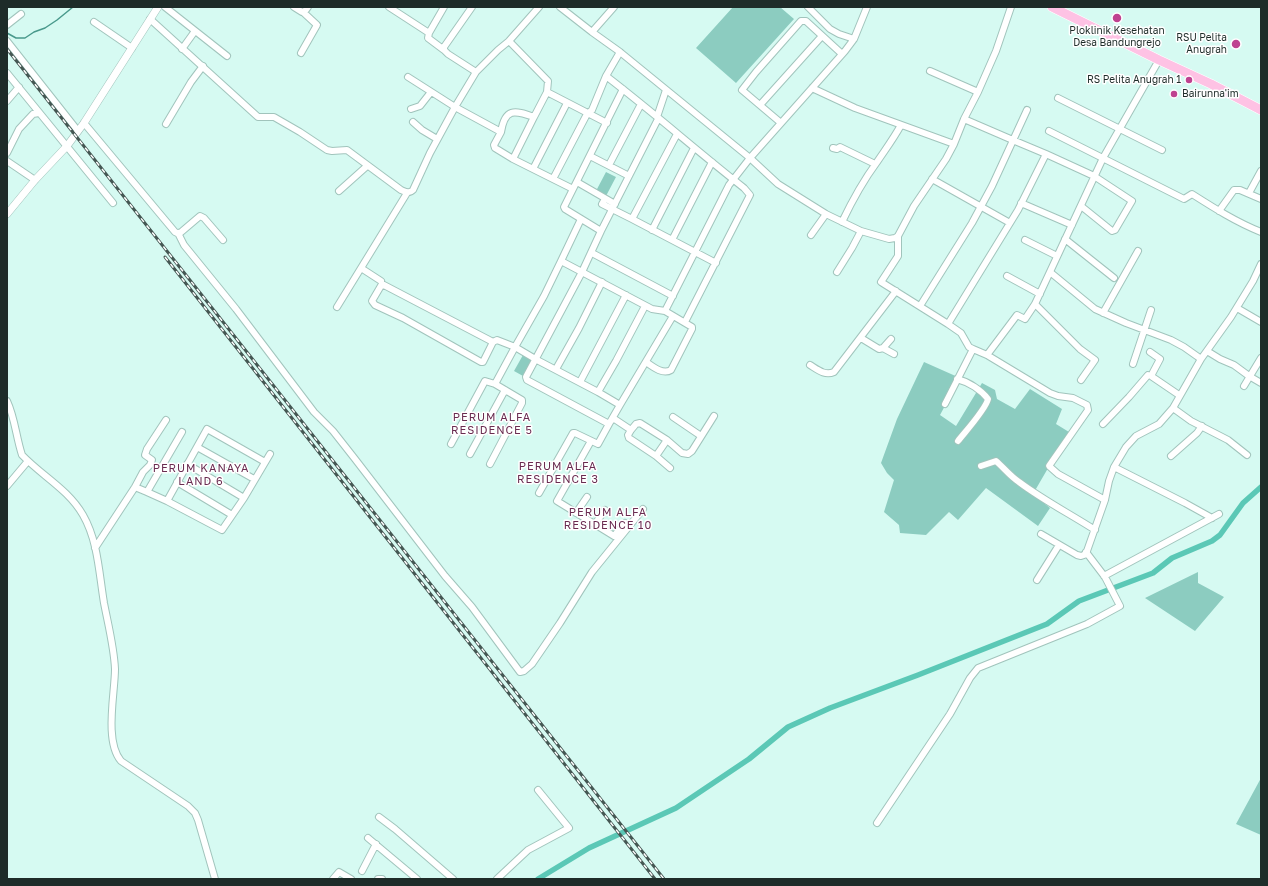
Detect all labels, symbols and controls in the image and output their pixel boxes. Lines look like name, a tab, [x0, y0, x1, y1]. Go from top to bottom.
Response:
marker: Ploklinik Kesehatan Desa Bandungrejo	[1111, 12, 1123, 24]
place label: Ploklinik Kesehatan Desa Bandungrejo	[1069, 25, 1165, 48]
place label: RSU Pelita Anugrah	[1176, 32, 1227, 56]
marker: RSU Pelita Anugrah	[1230, 38, 1242, 50]
place label: RS Pelita Anugrah 1	[1087, 74, 1181, 86]
marker: RS Pelita Anugrah 1	[1184, 75, 1194, 85]
place label: Bairunna'im	[1182, 88, 1239, 100]
marker: Bairunna'im	[1169, 89, 1179, 99]
district label: PERUM ALFA RESIDENCE 5	[451, 411, 533, 437]
district label: PERUM ALFA RESIDENCE 3	[517, 460, 599, 486]
district label: PERUM KANAYA LAND 6	[153, 462, 249, 488]
district label: PERUM ALFA RESIDENCE 10	[564, 506, 652, 532]

